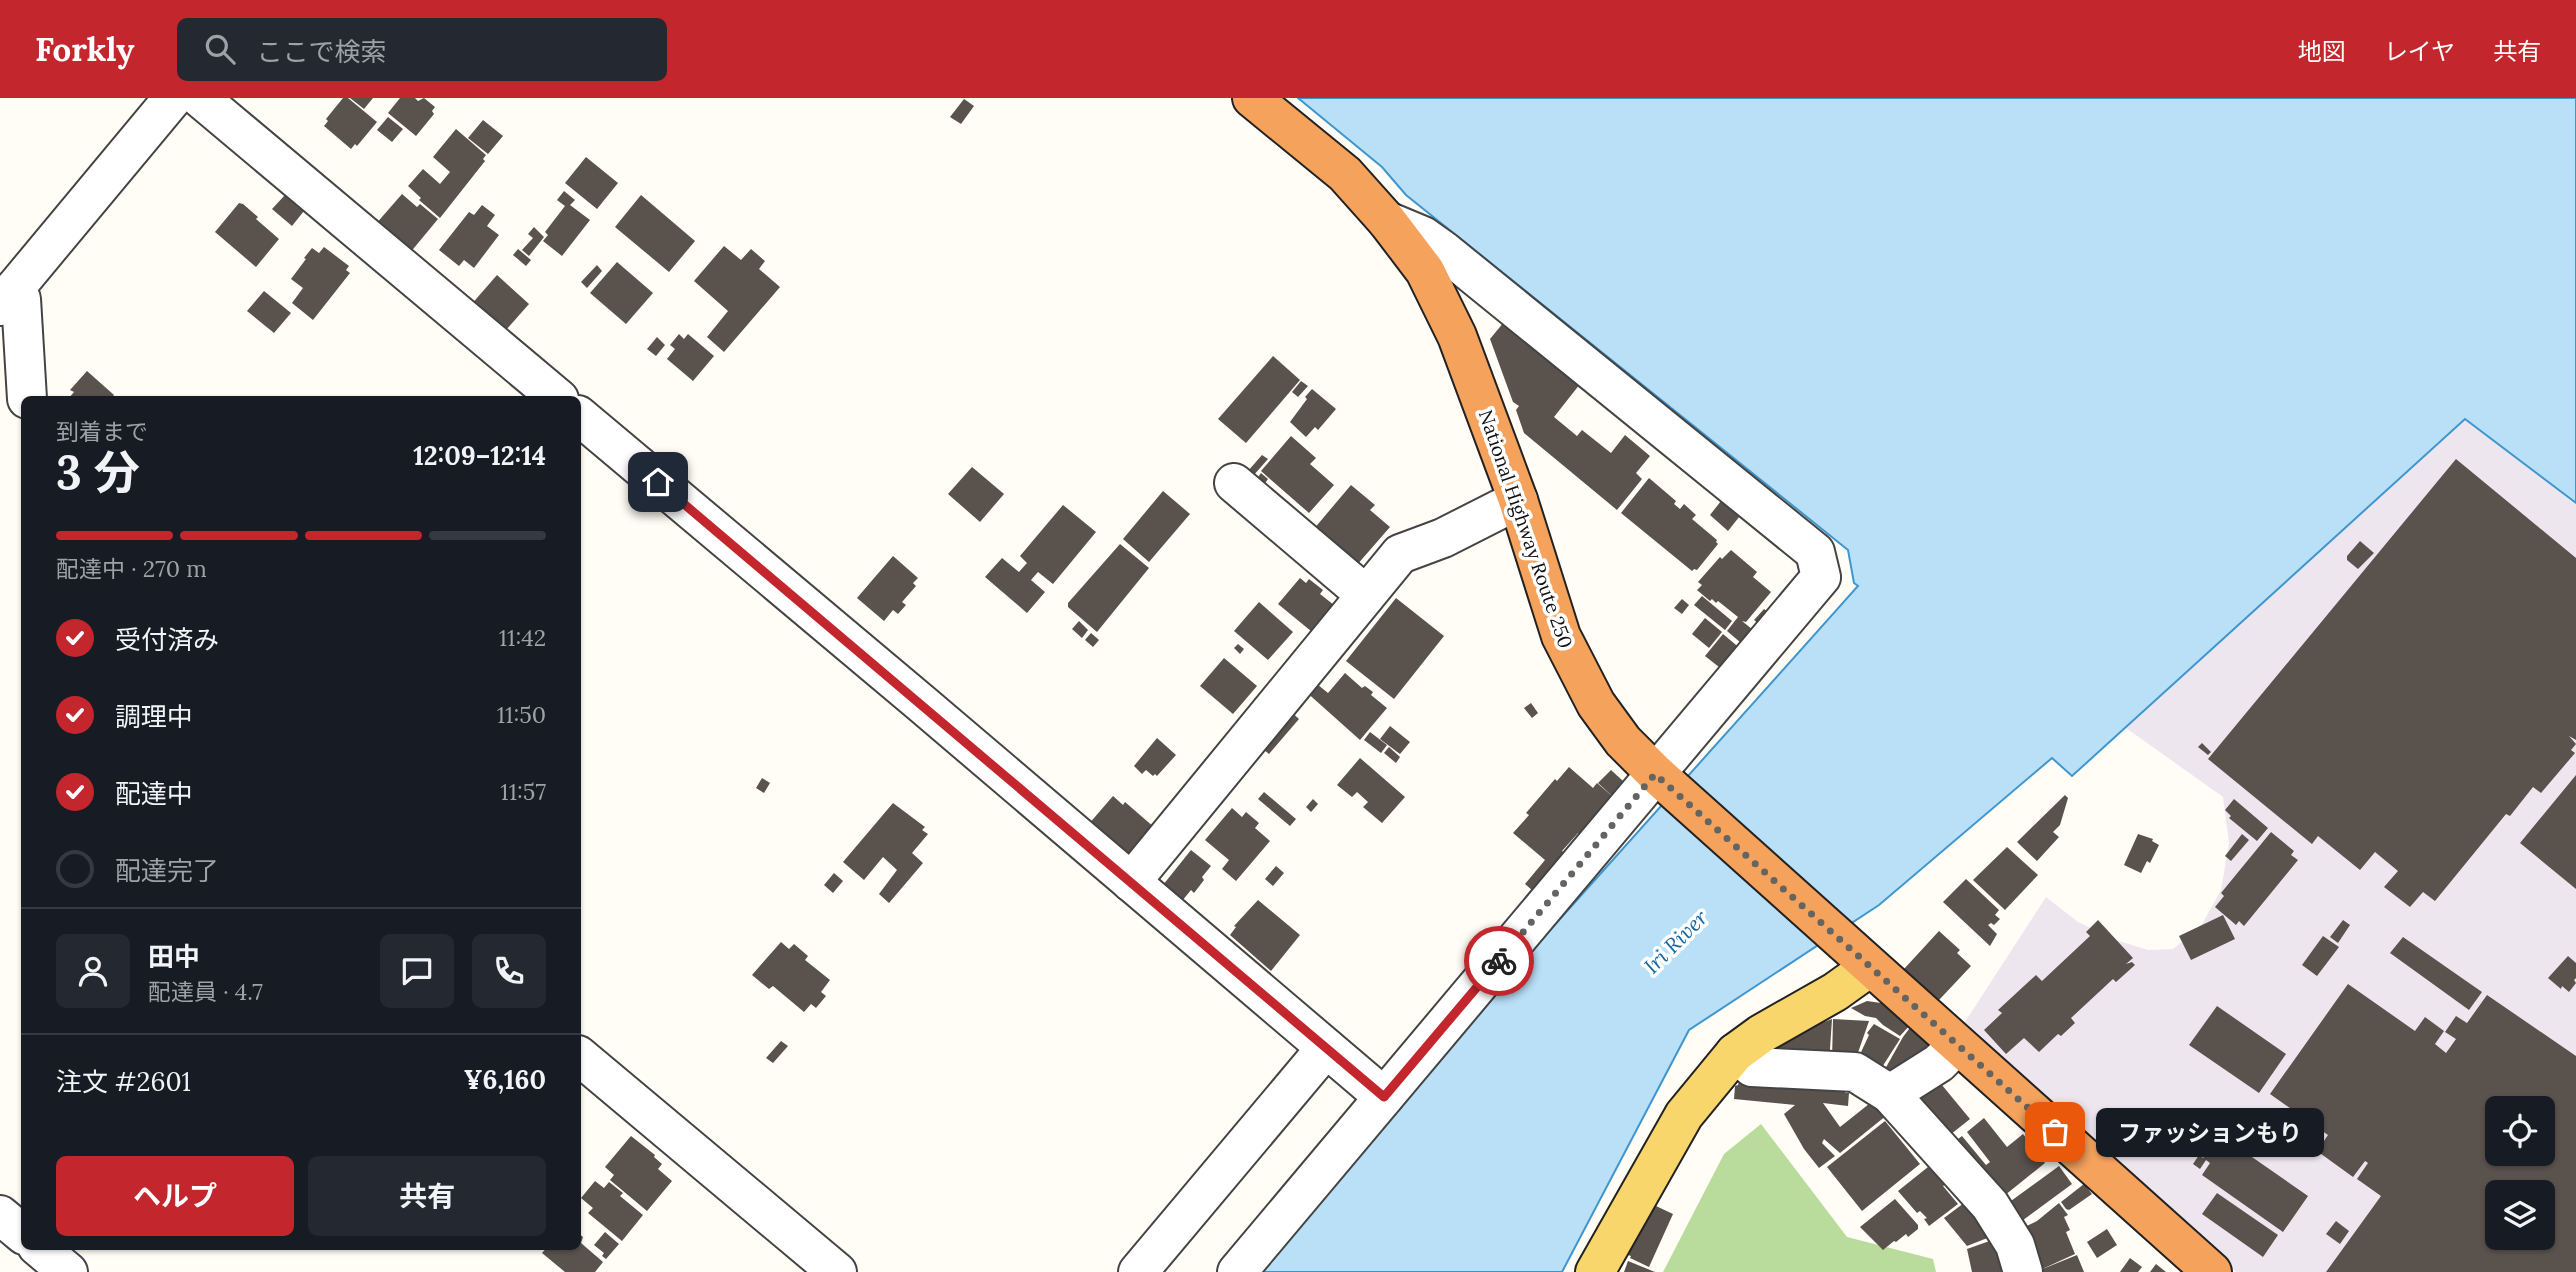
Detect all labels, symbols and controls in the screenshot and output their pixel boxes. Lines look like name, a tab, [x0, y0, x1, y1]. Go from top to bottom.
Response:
search box	[177, 18, 667, 81]
text: Forkly	[35, 28, 135, 70]
icon: search	[201, 30, 239, 68]
text: ここで検索	[257, 35, 387, 68]
text: 地図	[2298, 36, 2346, 67]
text: レイヤ	[2384, 36, 2455, 67]
text: 共有	[2493, 36, 2541, 67]
street label: National Highway Route 250	[1474, 407, 1578, 651]
text: 到着まで	[56, 417, 148, 446]
text: 12:09–12:14	[413, 439, 546, 472]
text: 3 分	[56, 443, 140, 502]
pin	[628, 452, 688, 512]
icon: home	[639, 463, 677, 501]
text: 配達中 · 270 m	[56, 554, 207, 583]
icon: check	[56, 619, 94, 657]
text: 受付済み	[115, 623, 219, 656]
text: 11:42	[499, 623, 546, 652]
icon: check	[56, 696, 94, 734]
text: 調理中	[115, 700, 193, 733]
text: 11:50	[497, 700, 546, 729]
icon: check	[56, 773, 94, 811]
text: 配達中	[115, 777, 193, 810]
text: 11:57	[500, 777, 546, 806]
text: 配達完了	[115, 854, 219, 887]
water label: Iri River	[1638, 904, 1714, 979]
courier	[1464, 926, 1534, 996]
button: person	[56, 934, 130, 1008]
button: chat	[380, 934, 454, 1008]
button: phone	[472, 934, 546, 1008]
text: 田中	[148, 940, 200, 973]
icon: bike	[1480, 942, 1518, 980]
text: 配達員 · 4.7	[148, 977, 263, 1006]
text: ¥6,160	[464, 1063, 546, 1096]
text: 注文 #2601	[56, 1065, 191, 1098]
map controls	[2485, 1096, 2555, 1250]
button: locate	[2485, 1096, 2555, 1166]
pin	[2025, 1102, 2085, 1162]
callout: ファッションもり	[2097, 1108, 2324, 1156]
icon: bag	[2036, 1113, 2074, 1151]
text: ファッションもり	[2118, 1118, 2302, 1147]
button: ヘルプ	[56, 1156, 294, 1236]
button: 共有	[308, 1156, 546, 1236]
button: layers	[2485, 1180, 2555, 1250]

